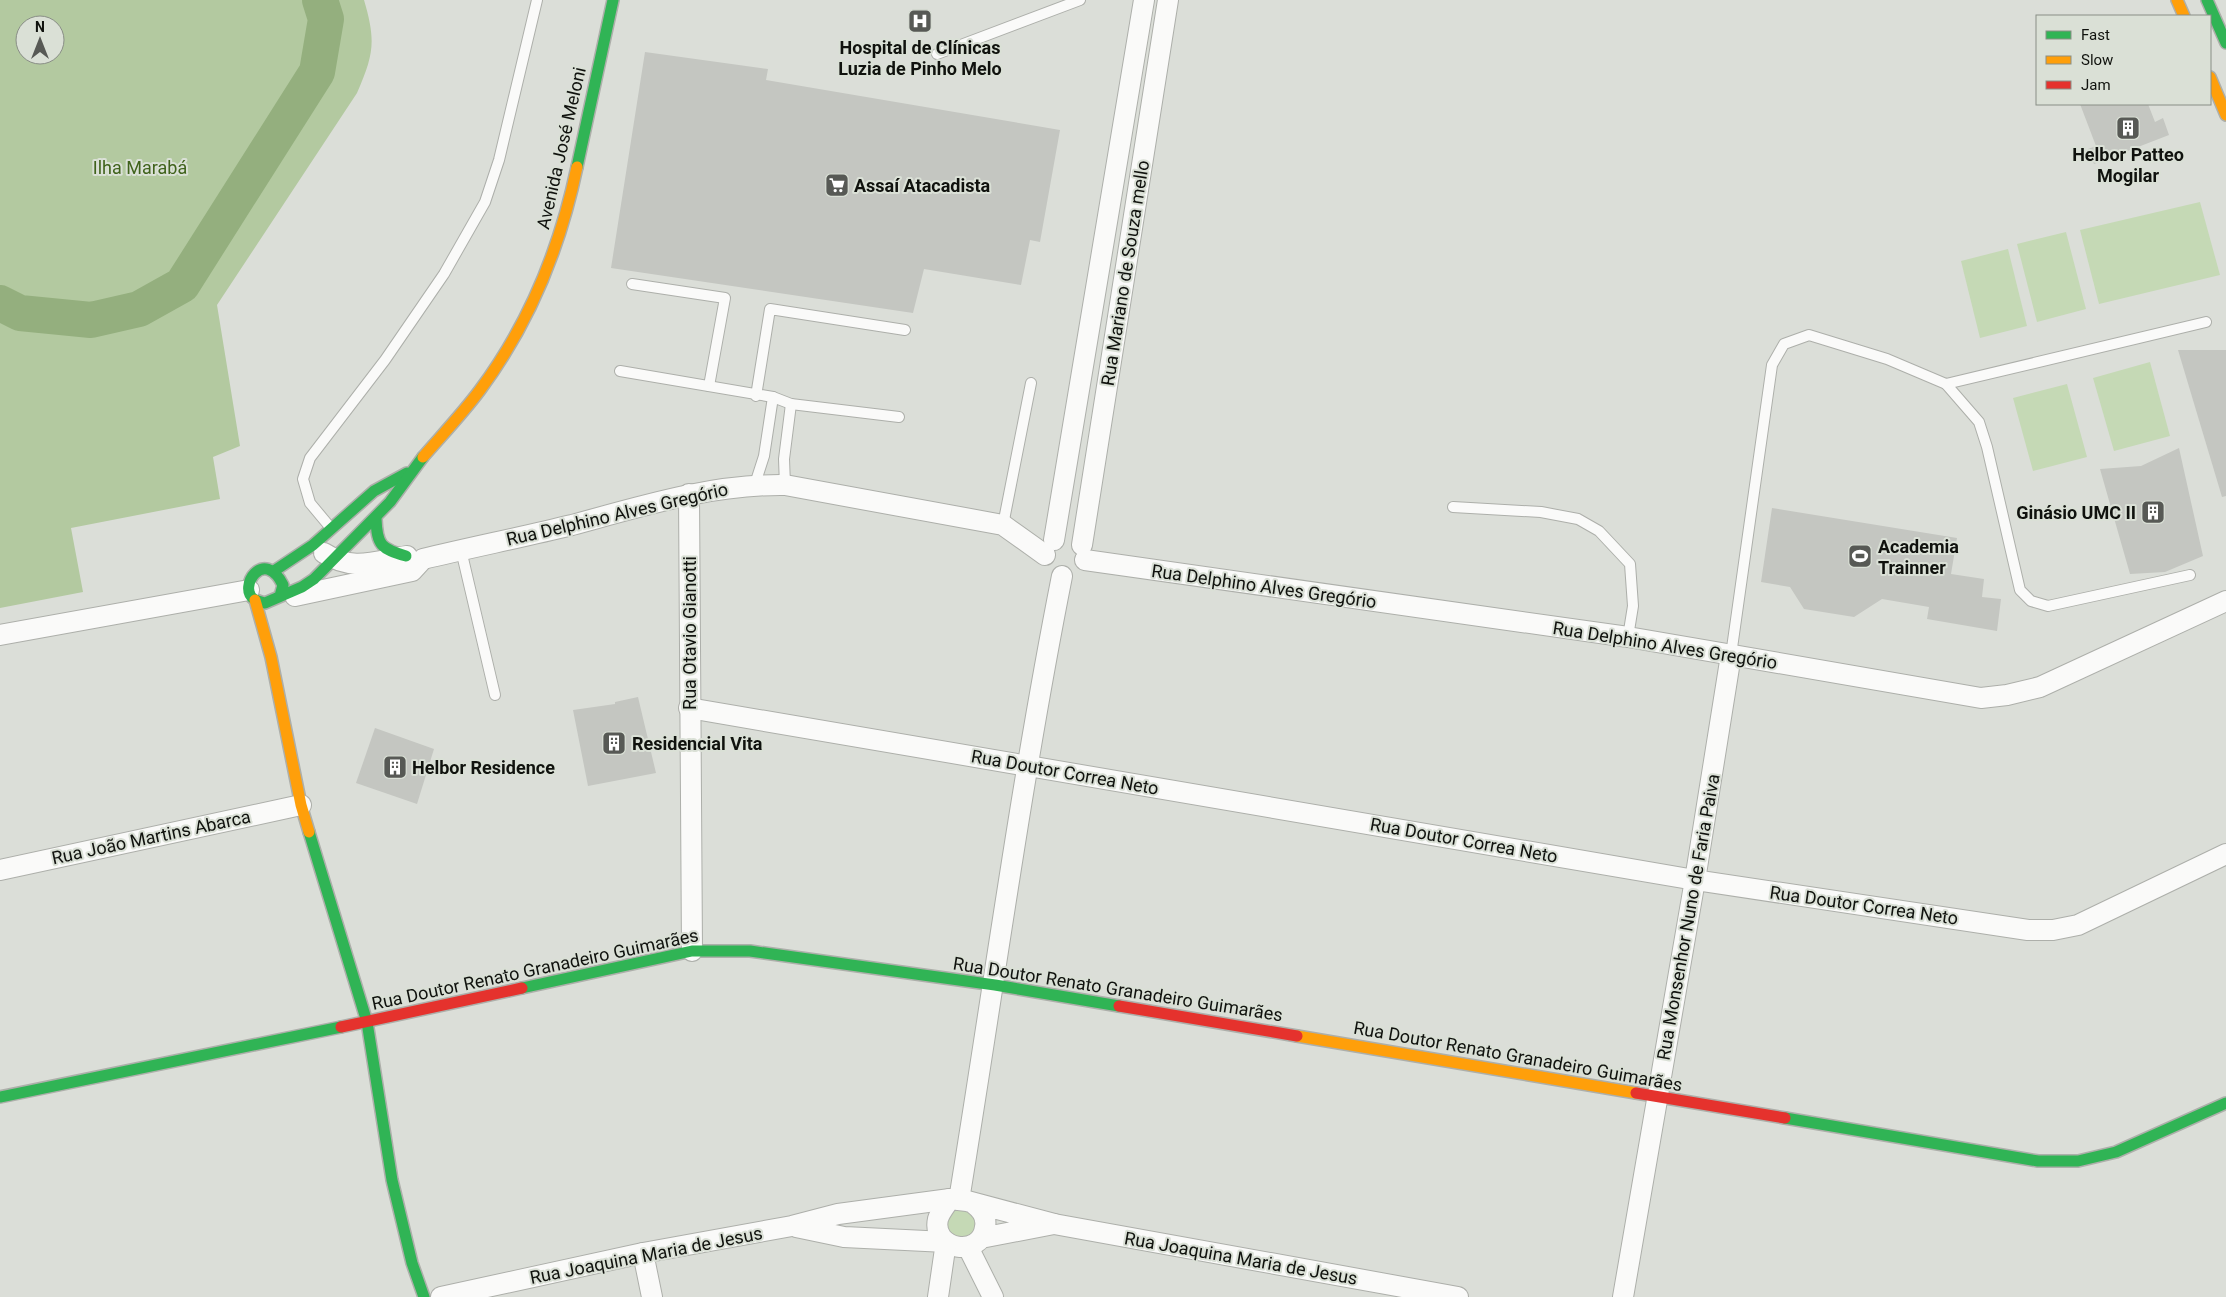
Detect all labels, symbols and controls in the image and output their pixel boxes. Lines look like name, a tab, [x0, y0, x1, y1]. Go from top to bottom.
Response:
hospital icon: Hospital de Clínicas Luzia de Pinho Melo	[907, 8, 933, 34]
north arrow	[15, 15, 65, 65]
legend	[2036, 15, 2211, 105]
text: N	[35, 19, 45, 35]
text: Fast	[2081, 26, 2110, 44]
place label: Hospital de Clínicas Luzia de Pinho Melo	[838, 37, 1002, 79]
text: Slow	[2081, 51, 2113, 69]
street label: Avenida José Meloni	[532, 65, 590, 231]
text: Jam	[2081, 76, 2111, 94]
building icon: Helbor Patteo Mogilar	[2115, 115, 2141, 141]
place label: Helbor Patteo Mogilar	[2072, 144, 2184, 186]
park label: Ilha Marabá	[93, 157, 187, 178]
street label: Rua Mariano de Souza mello	[1097, 159, 1153, 387]
supermarket icon: Assaí Atacadista	[824, 172, 850, 198]
place label: Assaí Atacadista	[854, 175, 991, 196]
street label: Rua Delphino Alves Gregório	[504, 478, 730, 550]
building icon: Ginásio UMC II	[2140, 499, 2166, 525]
place label: Ginásio UMC II	[2016, 502, 2136, 523]
place label: Academia Trainner	[1878, 536, 1959, 578]
sports icon: Academia Trainner	[1847, 543, 1873, 569]
street label: Rua Otavio Gianotti	[679, 556, 700, 710]
street label: Rua Delphino Alves Gregório	[1150, 560, 1378, 612]
street label: Rua Delphino Alves Gregório	[1551, 617, 1779, 673]
building icon: Residencial Vita	[601, 730, 627, 756]
place label: Residencial Vita	[632, 733, 763, 754]
street label: Rua Doutor Correa Neto	[970, 745, 1160, 799]
building icon: Helbor Residence	[382, 754, 408, 780]
place label: Helbor Residence	[412, 757, 555, 778]
street label: Rua Monsenhor Nuno de Faria Paiva	[1652, 772, 1724, 1062]
street label: Rua João Martins Abarca	[50, 806, 252, 868]
street label: Rua Doutor Correa Neto	[1369, 813, 1559, 867]
street label: Rua Doutor Correa Neto	[1768, 881, 1960, 929]
street label: Rua Doutor Renato Granadeiro Guimarães	[370, 924, 700, 1014]
street label: Rua Doutor Renato Granadeiro Guimarães	[952, 953, 1284, 1025]
street label: Rua Doutor Renato Granadeiro Guimarães	[1352, 1017, 1684, 1095]
street label: Rua Joaquina Maria de Jesus	[528, 1222, 764, 1288]
street label: Rua Joaquina Maria de Jesus	[1123, 1227, 1359, 1289]

